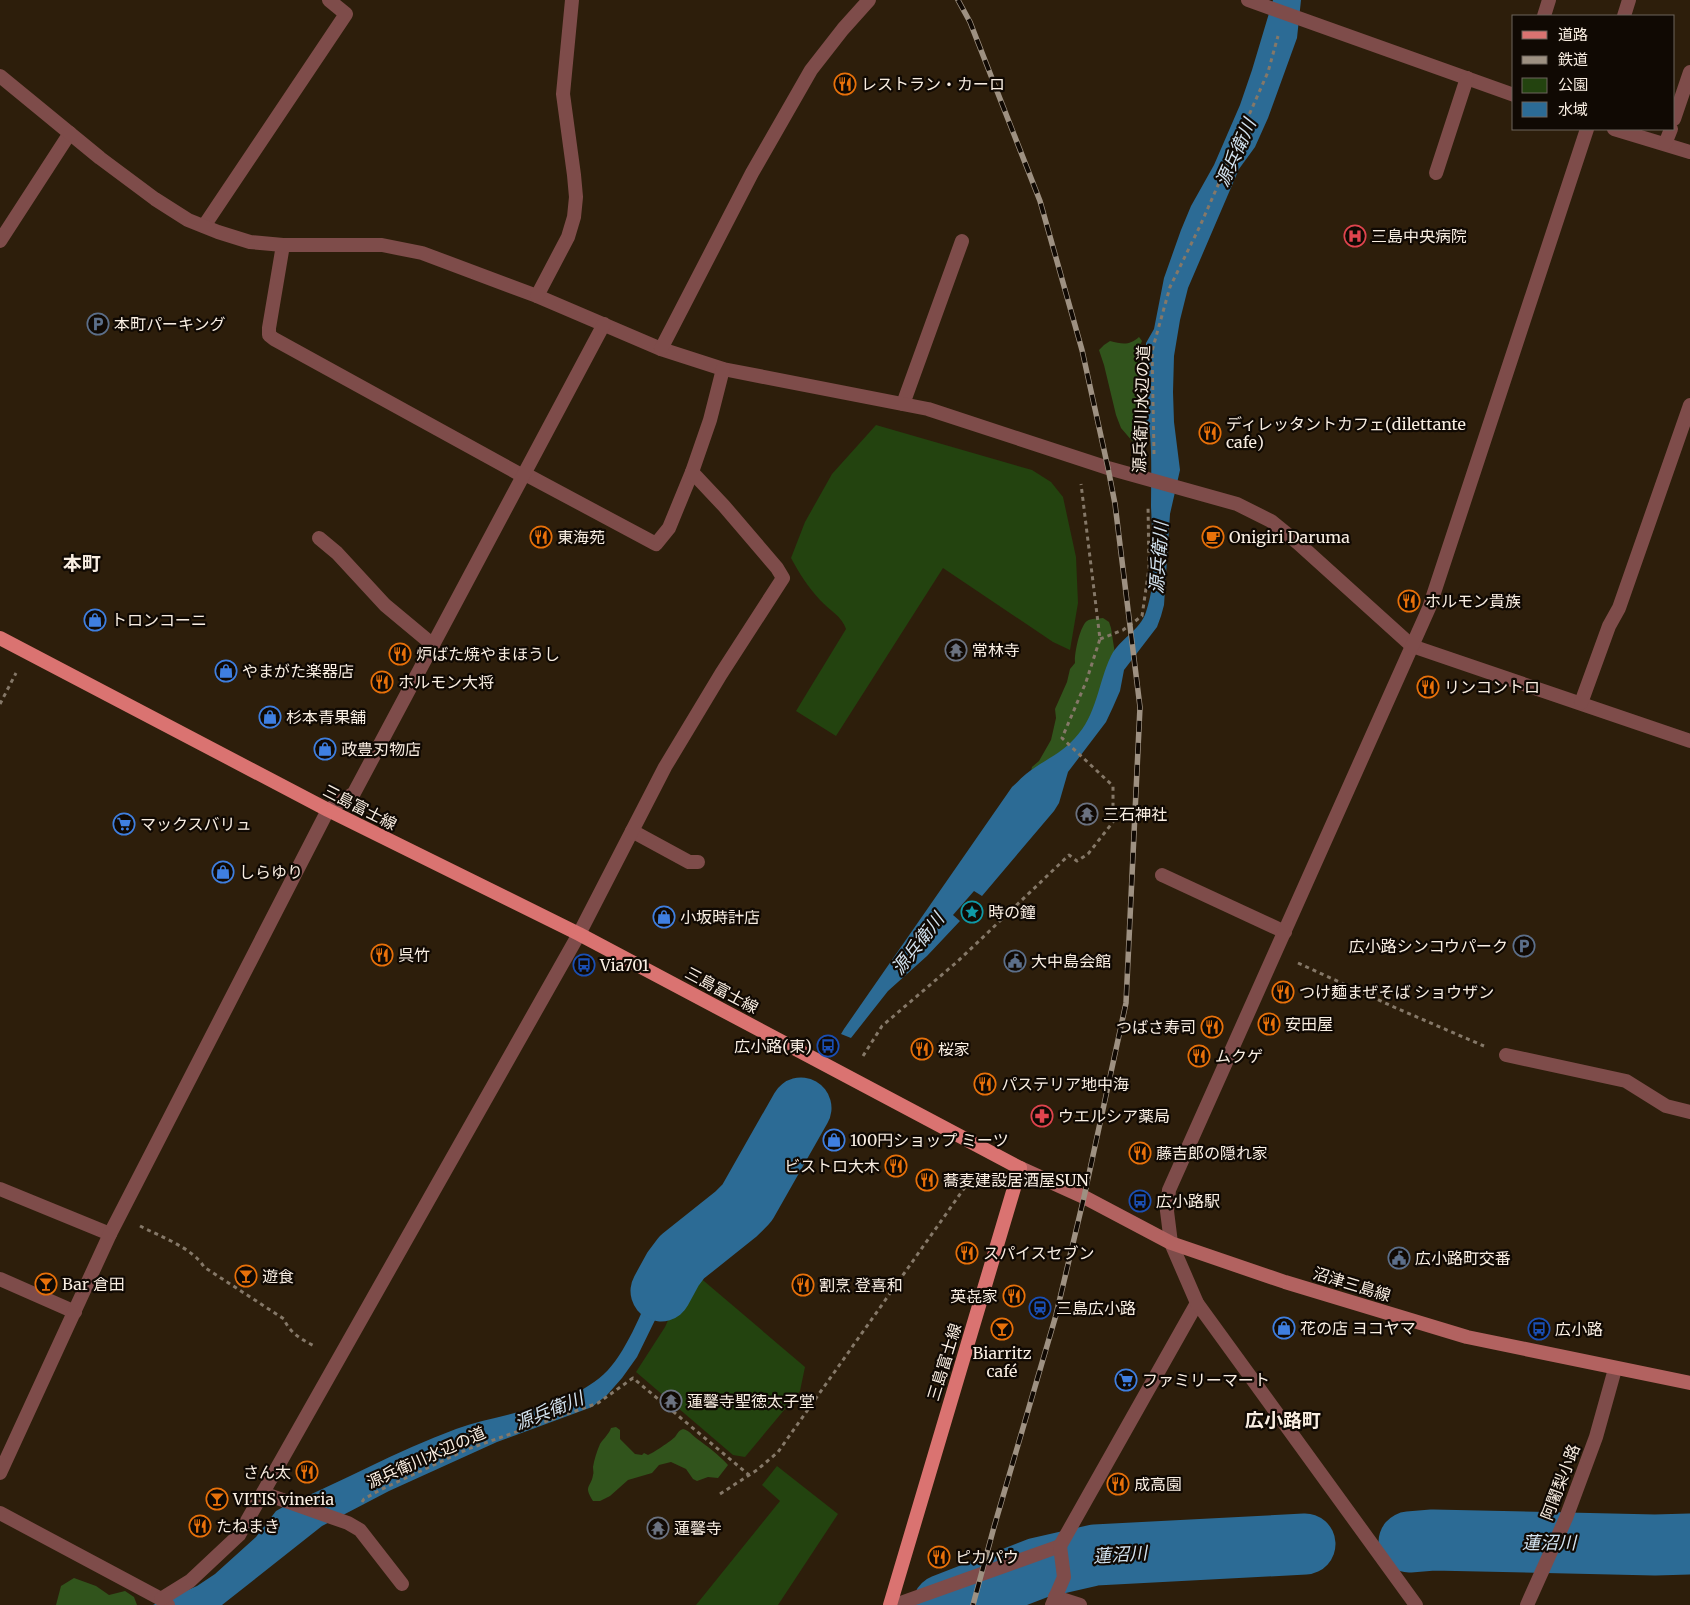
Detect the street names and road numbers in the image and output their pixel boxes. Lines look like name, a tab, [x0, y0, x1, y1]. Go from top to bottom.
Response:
street label: 源兵衛川水辺の道	[1129, 345, 1153, 473]
street label: 三島富士線	[320, 780, 400, 834]
street label: 三島富士線	[682, 962, 762, 1018]
street label: 沼津三島線	[1311, 1263, 1393, 1305]
street label: 三島富士線	[923, 1321, 965, 1403]
street label: 源兵衛川水辺の道	[363, 1422, 489, 1492]
street label: 阿闍梨小路	[1536, 1441, 1584, 1523]

